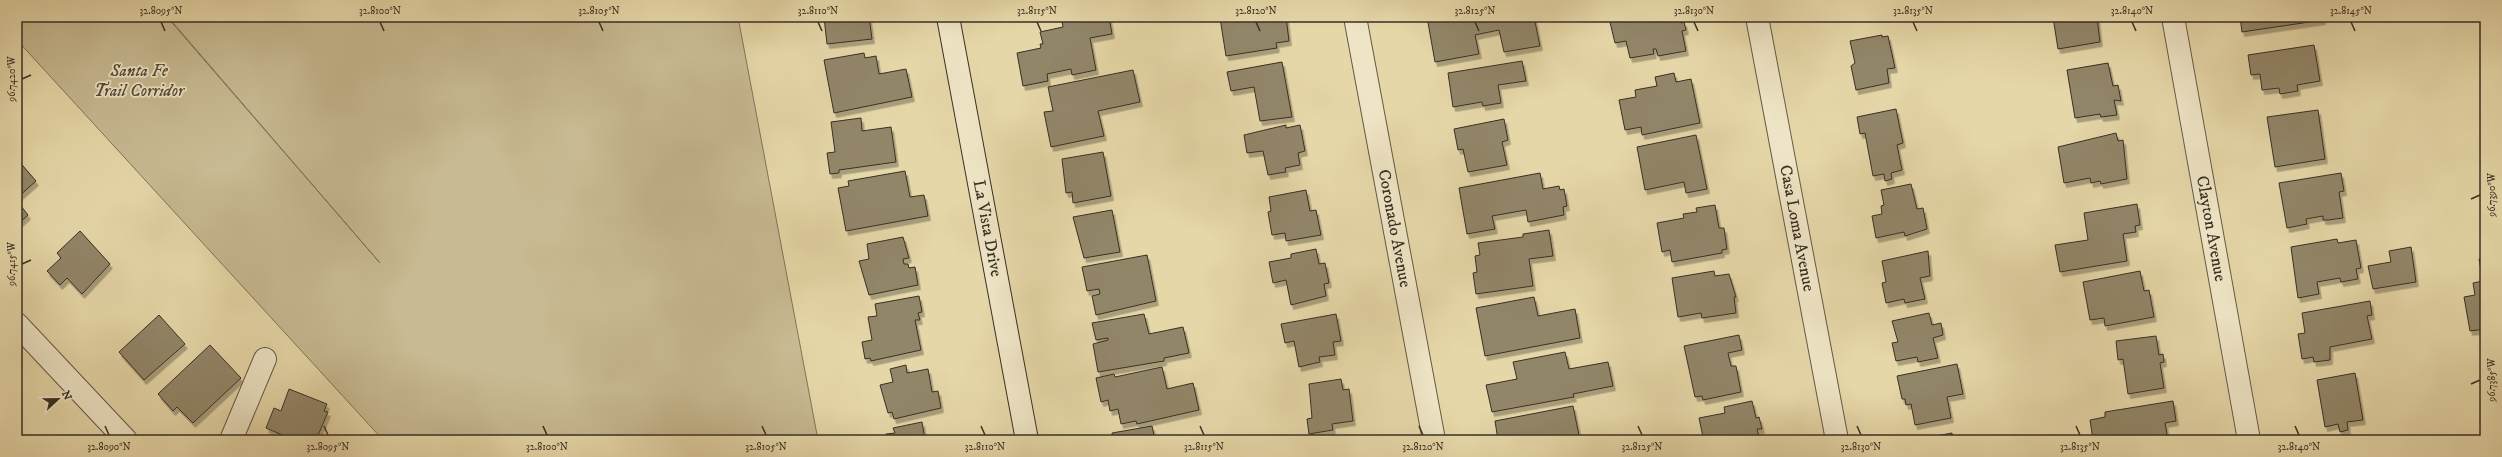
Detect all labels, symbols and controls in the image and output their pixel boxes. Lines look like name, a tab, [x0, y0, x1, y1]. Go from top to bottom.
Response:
text: 32.8095°N	[140, 5, 182, 17]
text: 32.8100°N	[359, 5, 401, 17]
text: 32.8105°N	[578, 5, 620, 17]
text: 32.8110°N	[798, 5, 838, 17]
text: 32.8115°N	[1017, 5, 1057, 17]
text: 32.8120°N	[1235, 5, 1277, 17]
text: 32.8125°N	[1454, 5, 1496, 17]
text: 32.8130°N	[1674, 5, 1714, 17]
text: 32.8135°N	[1893, 5, 1933, 17]
text: 32.8140°N	[2111, 5, 2153, 17]
text: 32.8145°N	[2330, 5, 2372, 17]
text: 96.7420°W	[6, 55, 18, 103]
park label: Santa Fe Trail Corridor	[94, 60, 186, 102]
street label: Casa Loma Avenue	[1774, 163, 1820, 293]
street label: Coronado Avenue	[1373, 167, 1416, 289]
text: 96.7390°W	[2486, 172, 2498, 218]
street label: Clayton Avenue	[2191, 174, 2231, 283]
street label: La Vista Drive	[968, 178, 1007, 279]
text: 96.7415°W	[6, 241, 18, 287]
text: 96.7385°W	[2486, 358, 2498, 403]
north arrow	[38, 379, 78, 419]
text: N	[58, 389, 75, 402]
text: 32.8090°N	[87, 441, 131, 453]
text: 32.8095°N	[307, 441, 349, 453]
text: 32.8100°N	[526, 441, 568, 453]
text: 32.8105°N	[745, 441, 787, 453]
text: 32.8110°N	[965, 441, 1005, 453]
text: 32.8115°N	[1184, 441, 1224, 453]
text: 32.8120°N	[1402, 441, 1444, 453]
text: 32.8125°N	[1621, 441, 1663, 453]
text: 32.8130°N	[1841, 441, 1881, 453]
text: 32.8135°N	[2060, 441, 2100, 453]
text: 32.8140°N	[2278, 441, 2320, 453]

